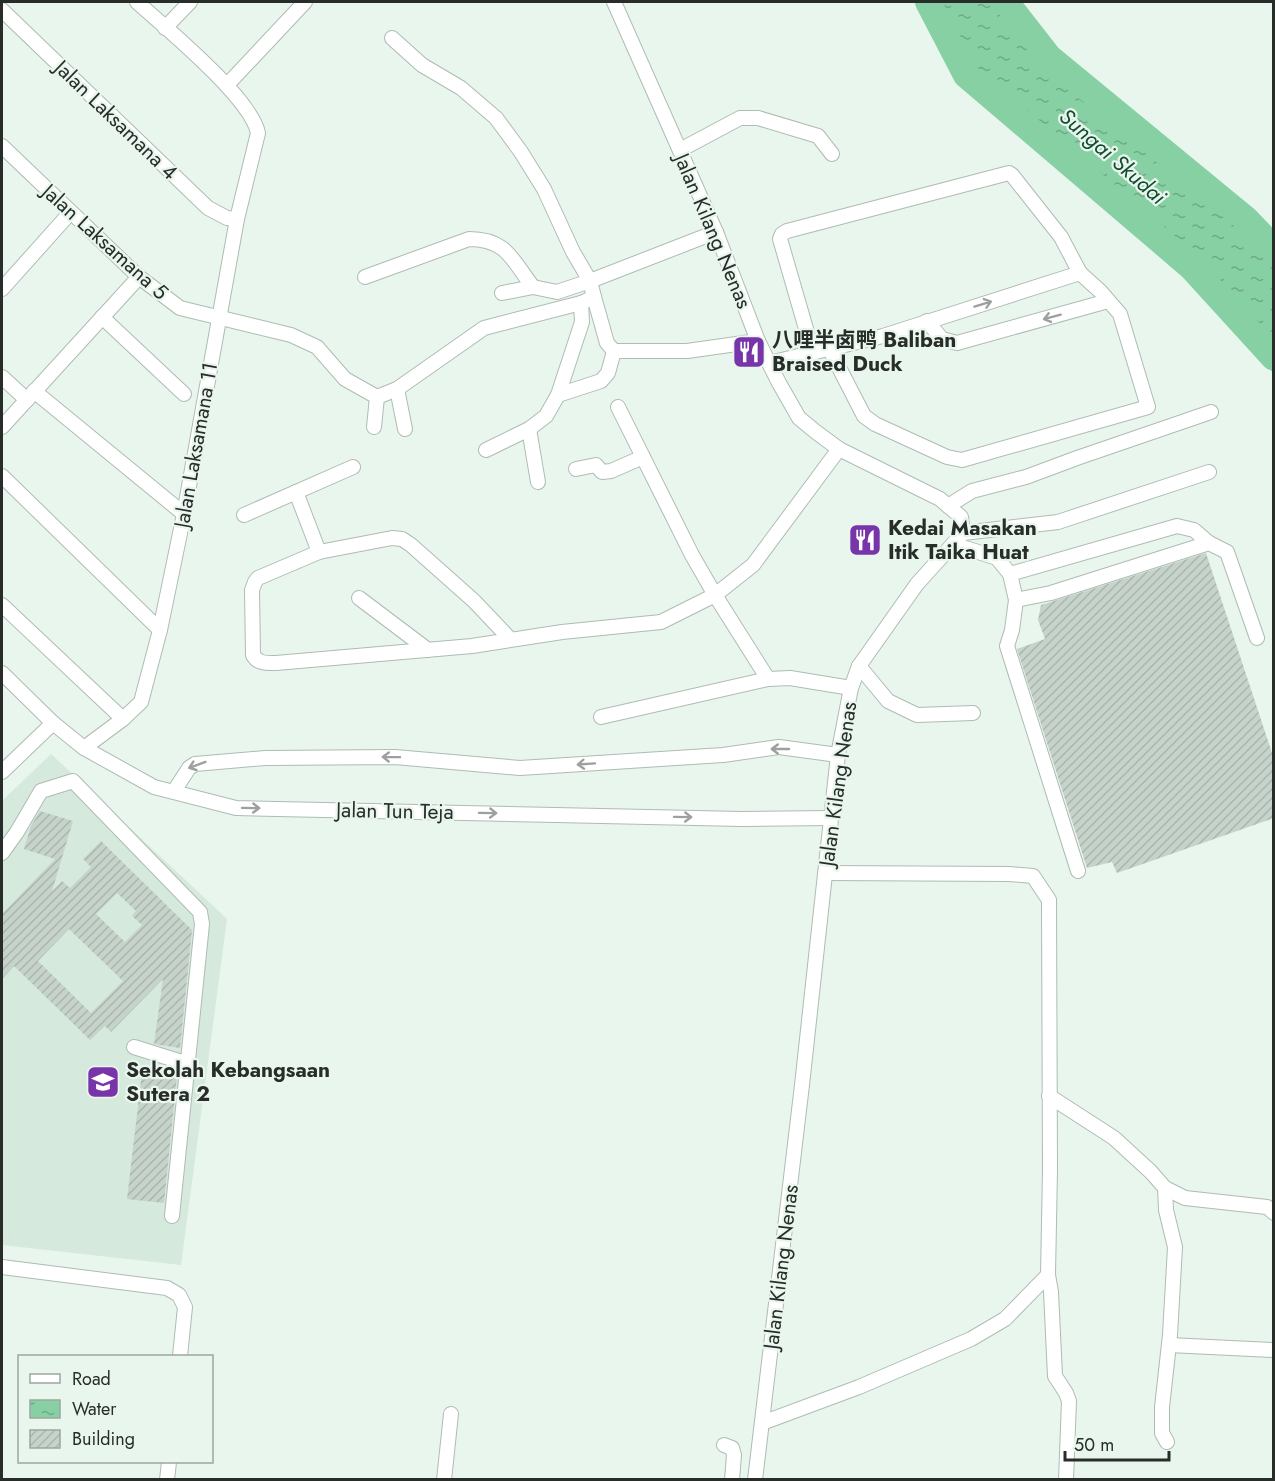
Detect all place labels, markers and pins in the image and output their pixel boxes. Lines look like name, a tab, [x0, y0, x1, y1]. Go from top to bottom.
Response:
place label: 八哩半卤鸭 Baliban Braised Duck	[772, 325, 956, 379]
restaurant icon: 八哩半卤鸭 Baliban Braised Duck	[731, 334, 767, 370]
place label: Kedai Masakan Itik Taika Huat	[888, 513, 1037, 567]
restaurant icon: Kedai Masakan Itik Taika Huat	[847, 522, 883, 558]
place label: Sekolah Kebangsaan Sutera 2	[126, 1055, 330, 1109]
school or university icon: Sekolah Kebangsaan Sutera 2	[85, 1064, 121, 1100]

